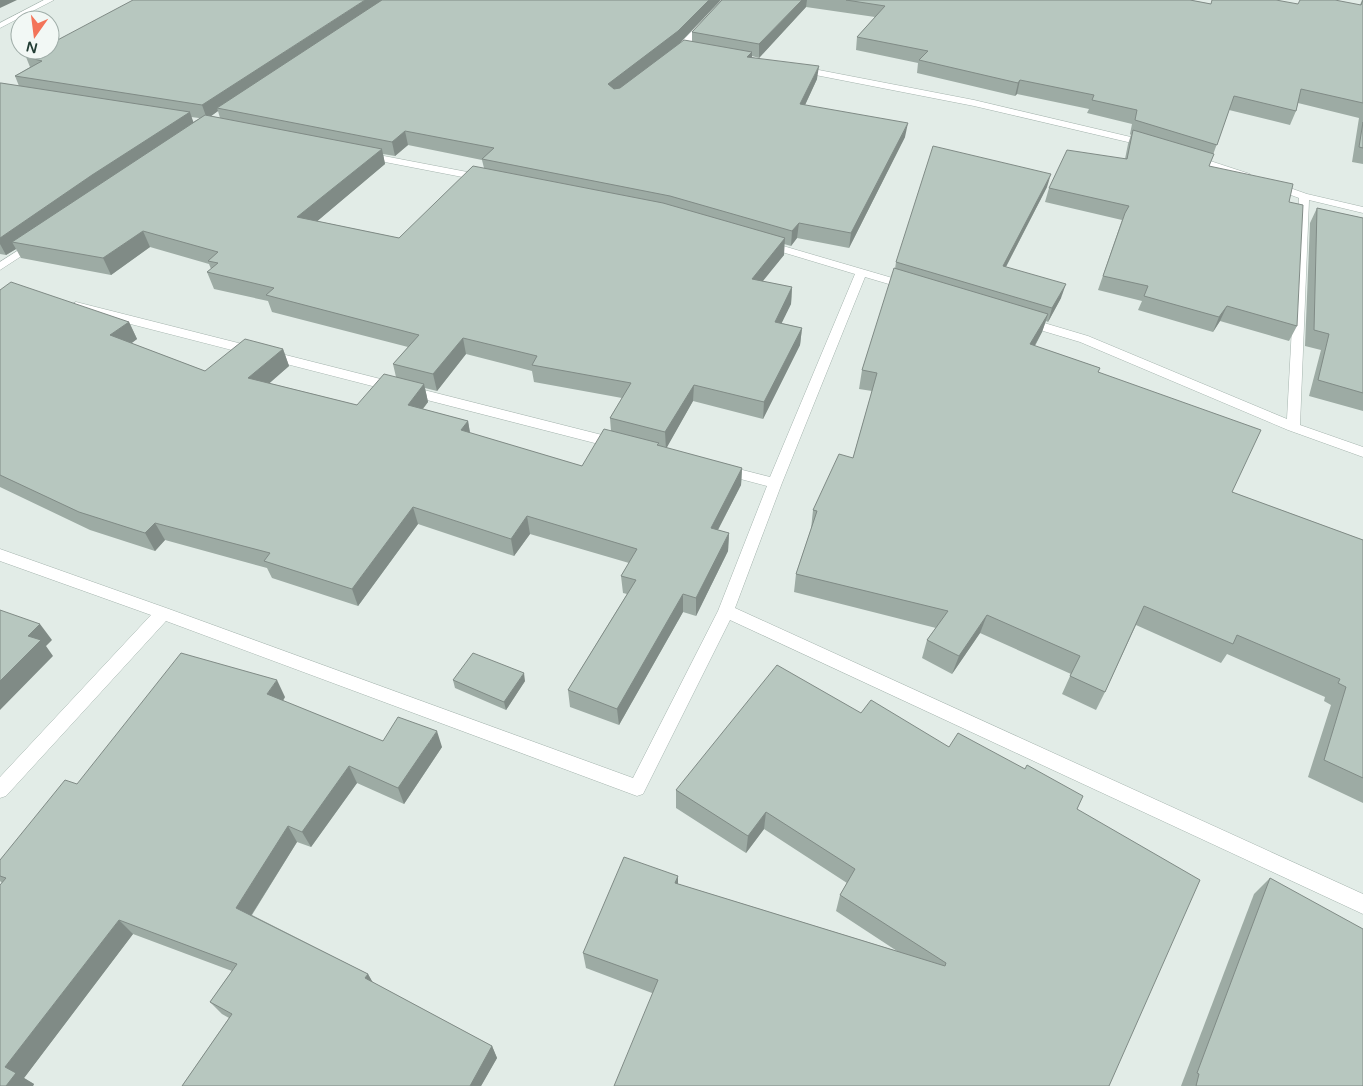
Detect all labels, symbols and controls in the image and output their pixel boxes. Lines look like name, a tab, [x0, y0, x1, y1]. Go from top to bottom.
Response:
north arrow	[10, 10, 60, 60]
text: N	[24, 38, 39, 57]

